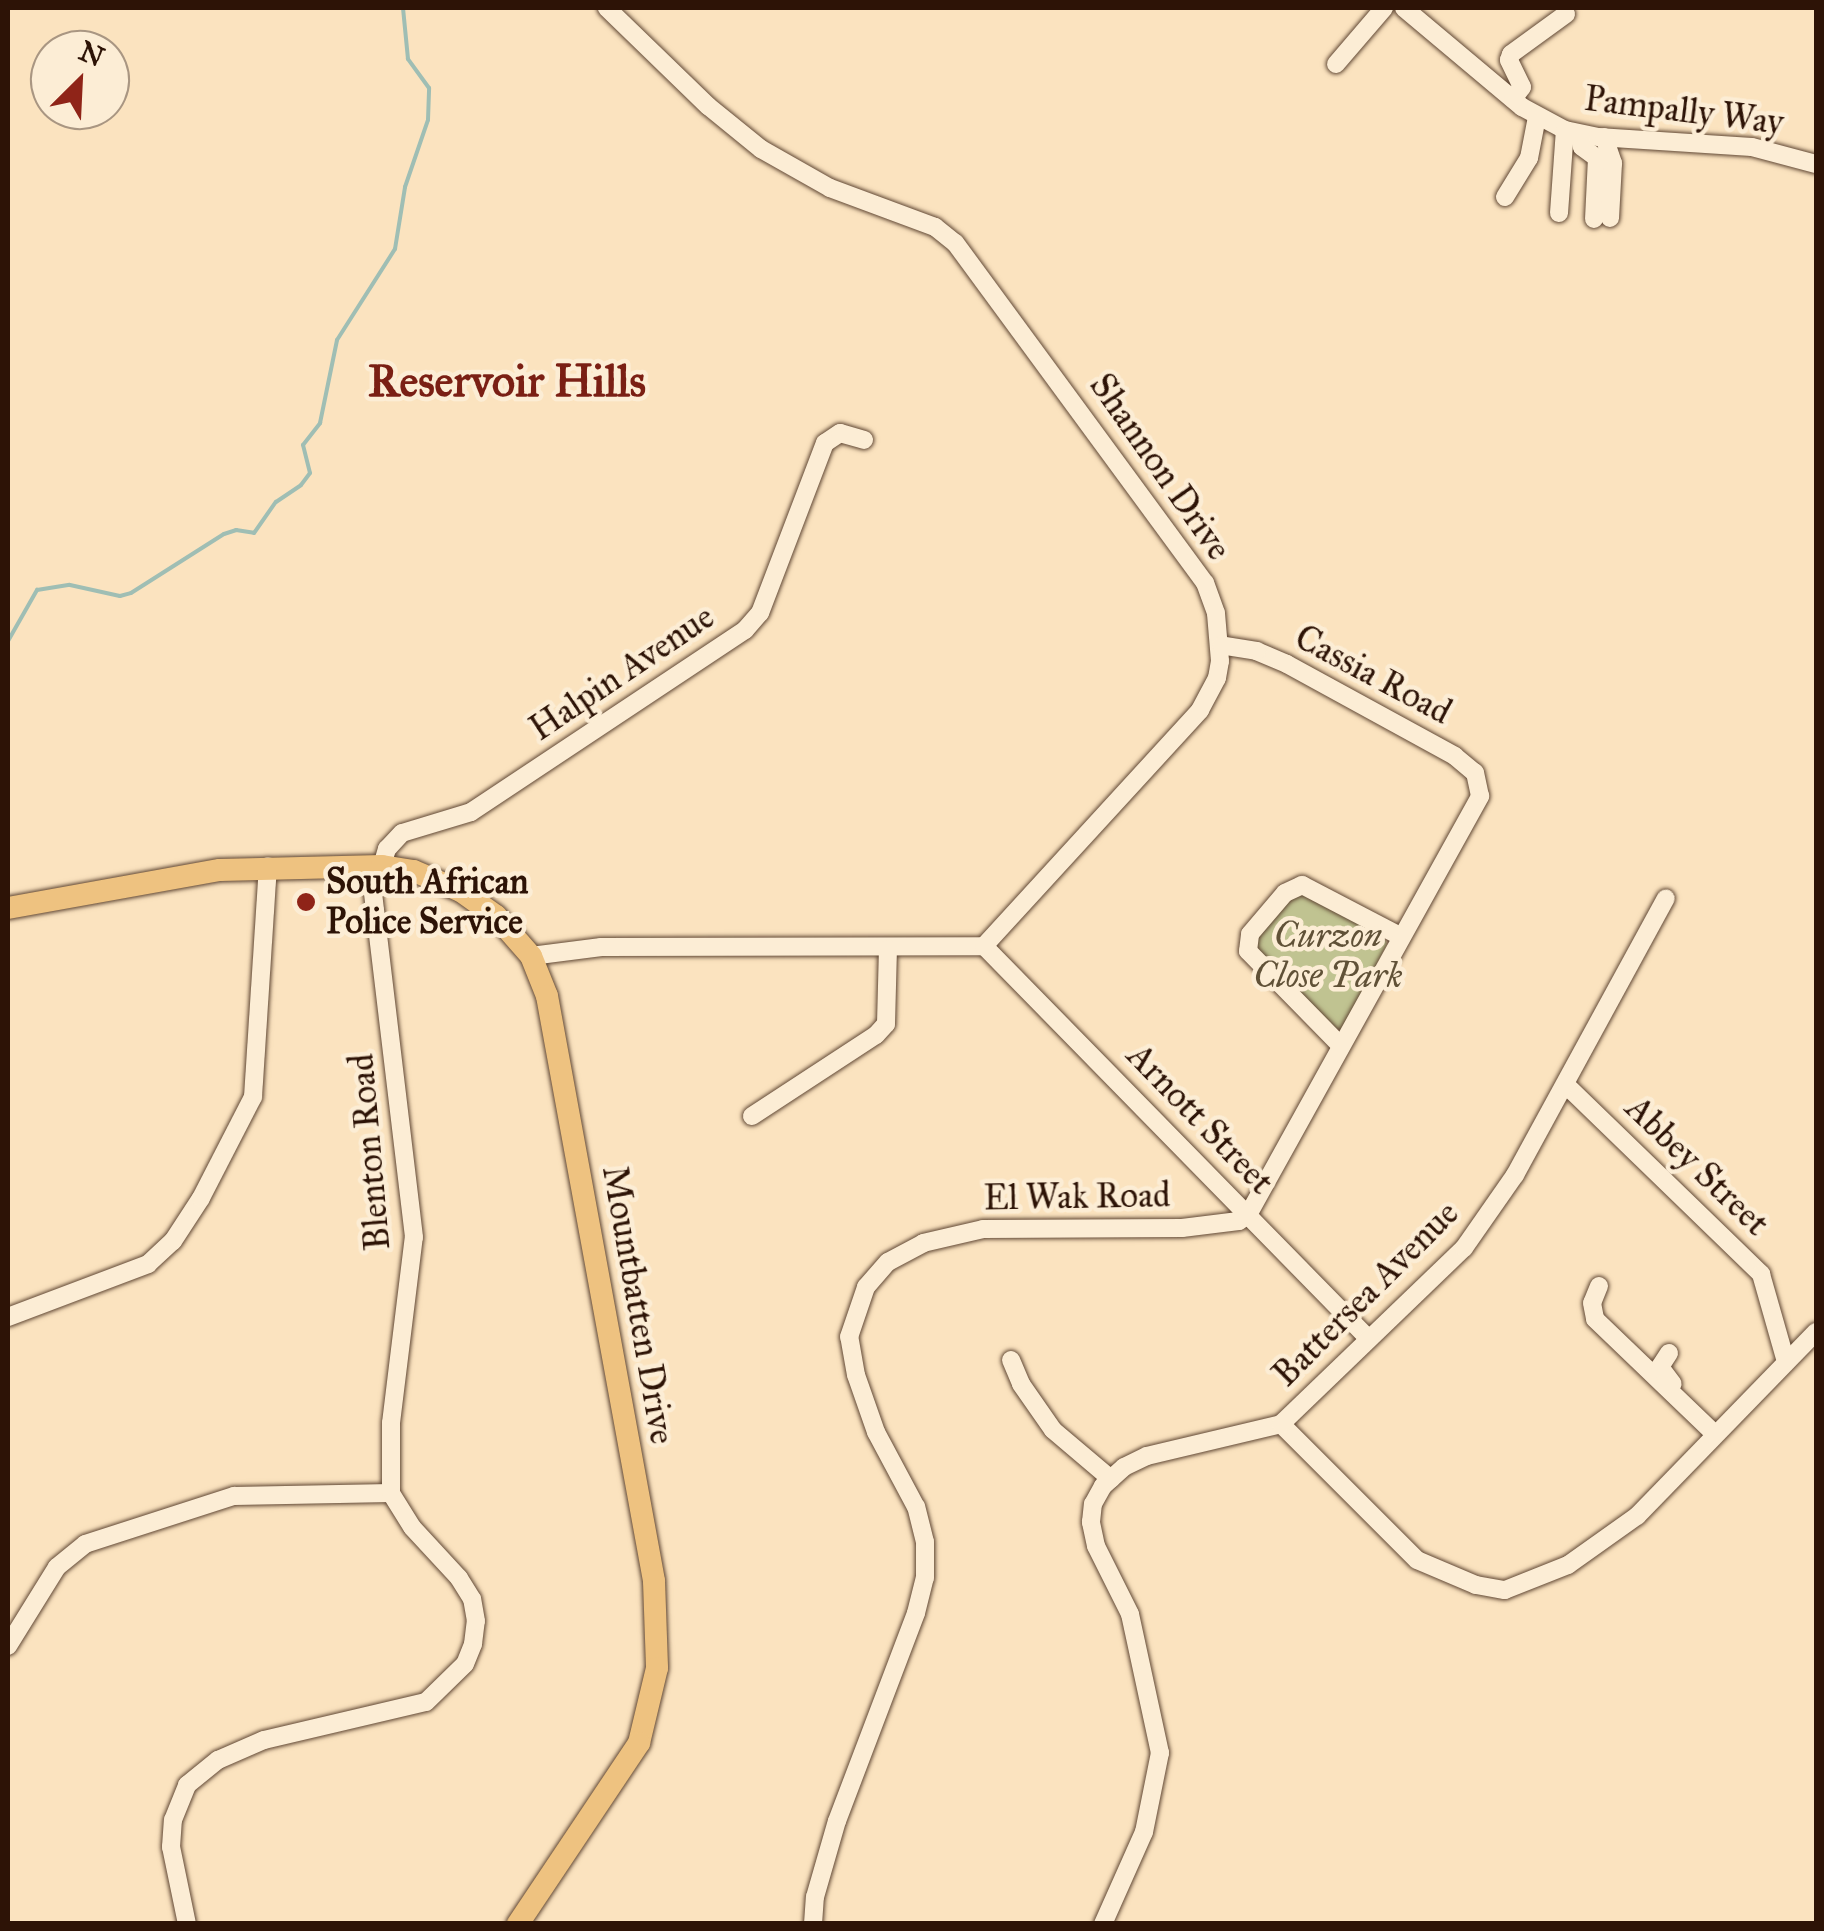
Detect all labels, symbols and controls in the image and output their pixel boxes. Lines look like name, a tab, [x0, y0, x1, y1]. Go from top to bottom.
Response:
north arrow	[30, 30, 130, 130]
text: N	[74, 33, 110, 75]
street label: Pampally Way	[1582, 78, 1786, 144]
district label: Reservoir Hills	[368, 354, 646, 408]
street label: Shannon Drive	[1080, 366, 1240, 568]
street label: Halpin Avenue	[522, 596, 722, 750]
street label: Cassia Road	[1288, 616, 1458, 734]
place label: South African Police Service	[326, 861, 529, 943]
marker: South African Police Service	[295, 891, 317, 913]
park label: Curzon Close Park	[1253, 915, 1403, 997]
street label: Arnott Street	[1118, 1035, 1282, 1203]
street label: Blenton Road	[340, 1052, 400, 1252]
street label: Abbey Street	[1617, 1087, 1777, 1245]
street label: Mountbatten Drive	[593, 1163, 683, 1447]
street label: El Wak Road	[983, 1174, 1171, 1220]
street label: Battersea Avenue	[1264, 1192, 1468, 1396]

